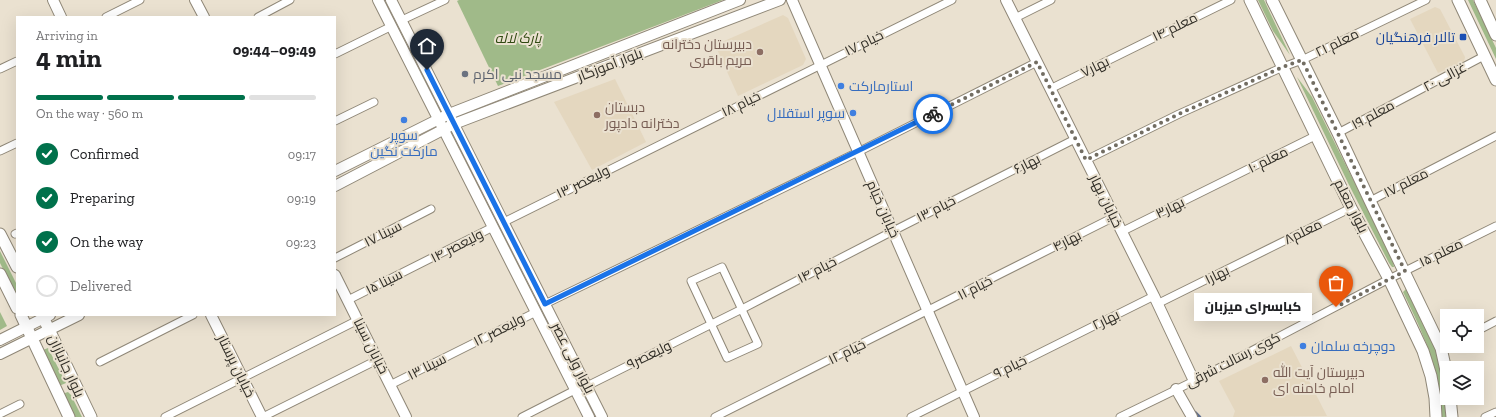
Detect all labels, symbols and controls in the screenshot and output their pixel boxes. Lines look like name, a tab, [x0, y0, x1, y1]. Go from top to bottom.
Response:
street label: معلم ۱۴	[1150, 9, 1201, 46]
street label: معلم ۲۱	[1312, 25, 1362, 62]
street label: خیام ۱۷	[842, 26, 887, 61]
text: Arriving in	[36, 28, 98, 43]
pin	[410, 29, 444, 70]
place label: تالار فرهنگیان	[1376, 29, 1455, 46]
park label: پارک لاله	[495, 30, 543, 48]
marker: تالار فرهنگیان	[1458, 32, 1468, 42]
icon: home	[416, 35, 438, 57]
place label: دبیرستان دخترانه مریم باقری	[662, 36, 752, 70]
text: 09:44–09:49	[233, 41, 316, 59]
text: 4 min	[36, 42, 102, 74]
street label: بلوار آموزگار	[574, 45, 645, 86]
marker: دبیرستان دخترانه مریم باقری	[755, 47, 765, 57]
street label: بهار۷	[1078, 53, 1112, 81]
street label: غزالی ۲۰	[1420, 59, 1470, 95]
place label: مسجد نبی اکرم	[473, 66, 562, 84]
marker: مسجد نبی اکرم	[460, 69, 470, 79]
place label: استارمارکت	[849, 78, 913, 95]
marker: استارمارکت	[836, 81, 846, 91]
street label: خیام ۱۸	[719, 87, 764, 122]
courier	[913, 94, 953, 134]
street label: معلم ۱۹	[1349, 97, 1398, 134]
place label: دبستان دخترانه دادپور	[604, 99, 679, 133]
icon: bike	[922, 103, 944, 125]
place label: سوپر استقلال	[767, 105, 845, 123]
text: On the way · 560 m	[36, 106, 143, 121]
marker: سوپر استقلال	[848, 108, 858, 118]
marker: دبستان دخترانه دادپور	[592, 110, 602, 120]
marker: سوپر مارکت نگین	[399, 115, 409, 125]
place label: سوپر مارکت نگین	[370, 127, 438, 160]
icon: check	[36, 143, 58, 165]
street label: معلم ۱۰	[1245, 143, 1291, 178]
text: Confirmed	[70, 145, 139, 163]
text: 09:17	[288, 147, 316, 162]
street label: بهار۶	[1011, 150, 1043, 178]
street label: ولیعصر ۱۳	[554, 162, 612, 202]
street label: معلم ۱۷	[1381, 165, 1432, 202]
street label: خیابان بهار	[1085, 171, 1126, 230]
street label: بلوار معلم	[1329, 176, 1372, 236]
street label: خیابان خیام	[862, 178, 903, 241]
icon: check	[36, 187, 58, 209]
text: Preparing	[70, 189, 135, 207]
text: 09:19	[287, 191, 316, 206]
street label: خیام ۱۳	[914, 192, 959, 227]
street label: بهار۳	[1153, 194, 1187, 222]
street label: معلم۸	[1281, 216, 1325, 249]
street label: سینا ۱۷	[361, 217, 405, 251]
street label: ولیعصر ۱۴	[428, 225, 486, 267]
street label: بهار۴	[1050, 227, 1084, 255]
icon: check	[36, 231, 58, 253]
text: On the way	[70, 233, 143, 251]
text: 09:23	[286, 235, 316, 250]
street label: معلم ۱۵	[1416, 235, 1466, 272]
street label: خیام ۱۴	[795, 253, 840, 288]
street label: بهار۱	[1202, 262, 1232, 288]
street label: سینا ۱۵	[363, 266, 405, 298]
pin	[1319, 266, 1353, 307]
street label: خیام ۱۱	[955, 272, 996, 305]
icon: bag	[1325, 272, 1347, 294]
text: Delivered	[70, 277, 132, 295]
callout: کبابسرای میزبان	[1194, 293, 1312, 321]
text: کبابسرای میزبان	[1205, 299, 1301, 314]
street label: بهار۲	[1090, 306, 1122, 334]
map controls	[1440, 309, 1484, 405]
button: locate	[1440, 309, 1484, 353]
street label: ولیعصر ۱۲	[471, 310, 527, 350]
street label: خیابان سینا	[350, 315, 392, 377]
street label: بلوار ولی عصر	[547, 319, 598, 396]
street label: کوی رسالت شرقی	[1183, 329, 1283, 391]
street label: خیابان پرستار	[212, 331, 259, 401]
street label: بلوار جانبازان	[44, 332, 88, 400]
street label: خیام ۱۲	[825, 336, 869, 369]
street label: ولیعصر۹	[624, 337, 674, 373]
place label: دوچرخه سلمان	[1311, 338, 1395, 356]
marker: دوچرخه سلمان	[1298, 341, 1308, 351]
street label: سینا ۱۳	[405, 350, 449, 384]
street label: خیام ۹	[990, 352, 1030, 383]
button: layers	[1440, 361, 1484, 405]
place label: دبیرستان آیت الله امام خامنه ای	[1273, 363, 1365, 398]
marker: دبیرستان آیت الله امام خامنه ای	[1260, 375, 1270, 385]

